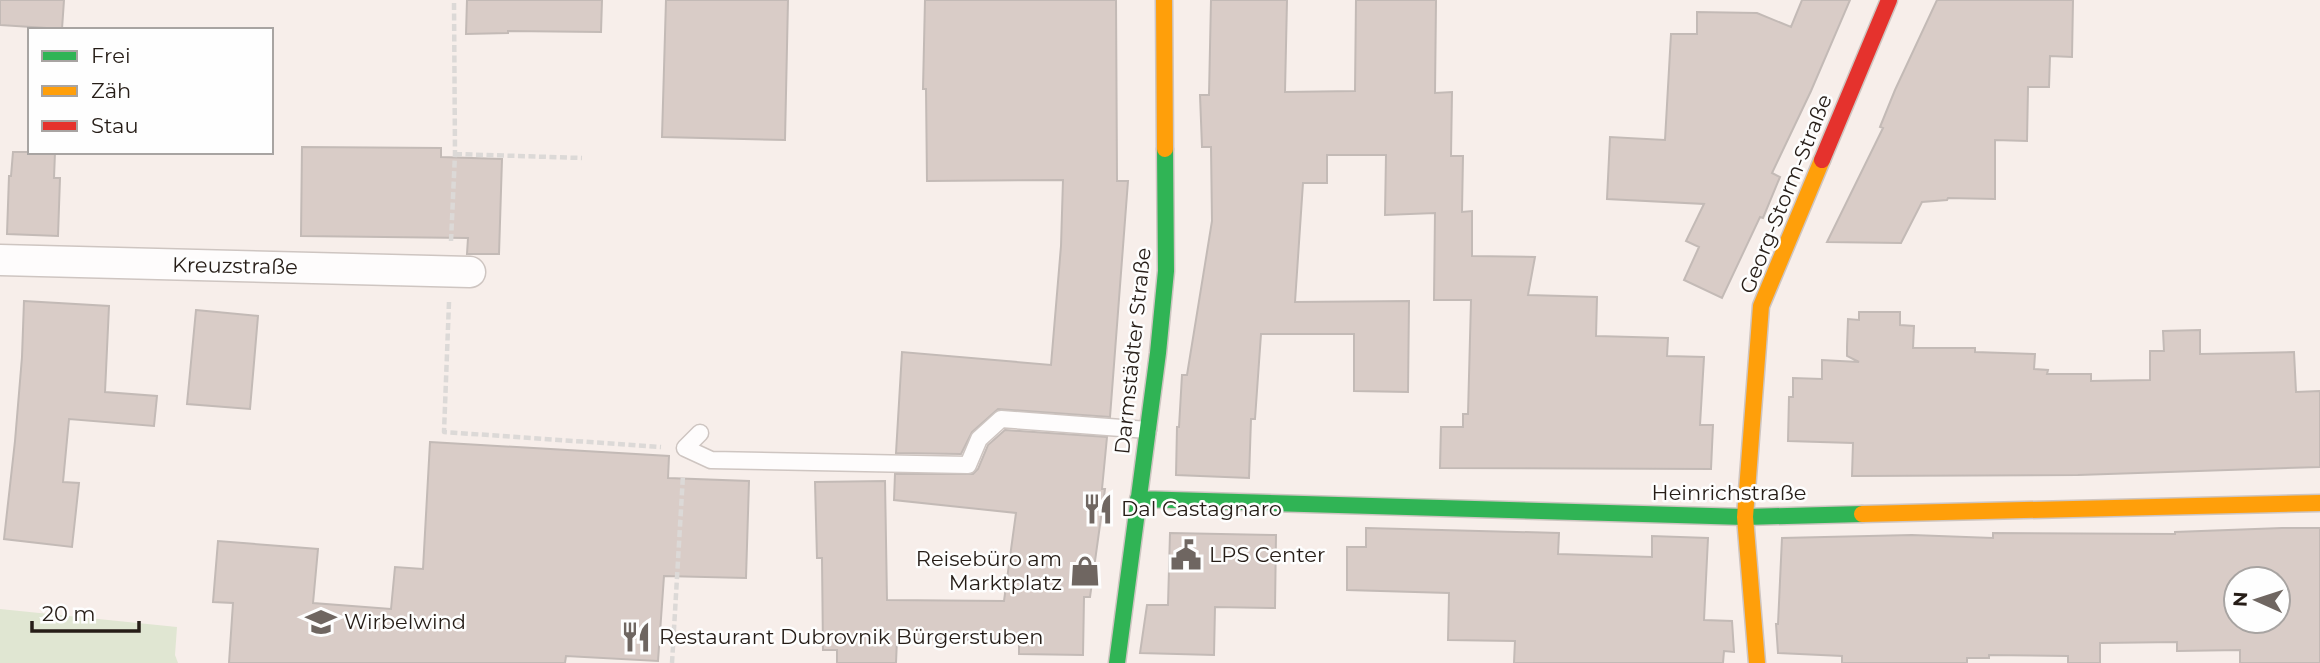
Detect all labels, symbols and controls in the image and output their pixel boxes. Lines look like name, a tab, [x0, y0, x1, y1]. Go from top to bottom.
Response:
legend	[28, 28, 273, 154]
text: Frei	[91, 43, 131, 68]
text: Zäh	[91, 78, 131, 103]
street label: Georg-Storm-Straße	[1734, 90, 1837, 297]
text: Stau	[91, 113, 139, 138]
street label: Darmstädter Straße	[1109, 246, 1156, 456]
street label: Kreuzstraße	[172, 252, 298, 279]
street label: Heinrichstraße	[1652, 480, 1806, 505]
restaurant icon: Dal Castagnaro	[1081, 492, 1115, 526]
place label: Dal Castagnaro	[1121, 496, 1282, 521]
public building icon: LPS Center	[1169, 538, 1203, 572]
place label: LPS Center	[1209, 542, 1325, 567]
place label: Reisebüro am Marktplatz	[916, 546, 1062, 595]
shop icon: Reisebüro am Marktplatz	[1068, 554, 1102, 588]
north arrow	[2222, 565, 2292, 635]
scale bar	[32, 590, 138, 634]
text: N	[2229, 591, 2252, 607]
text: 20 m	[42, 601, 96, 626]
school or university icon: Wirbelwind	[304, 605, 338, 639]
place label: Wirbelwind	[344, 609, 466, 634]
restaurant icon: Restaurant Dubrovnik Bürgerstuben	[619, 620, 653, 654]
place label: Restaurant Dubrovnik Bürgerstuben	[659, 624, 1043, 649]

